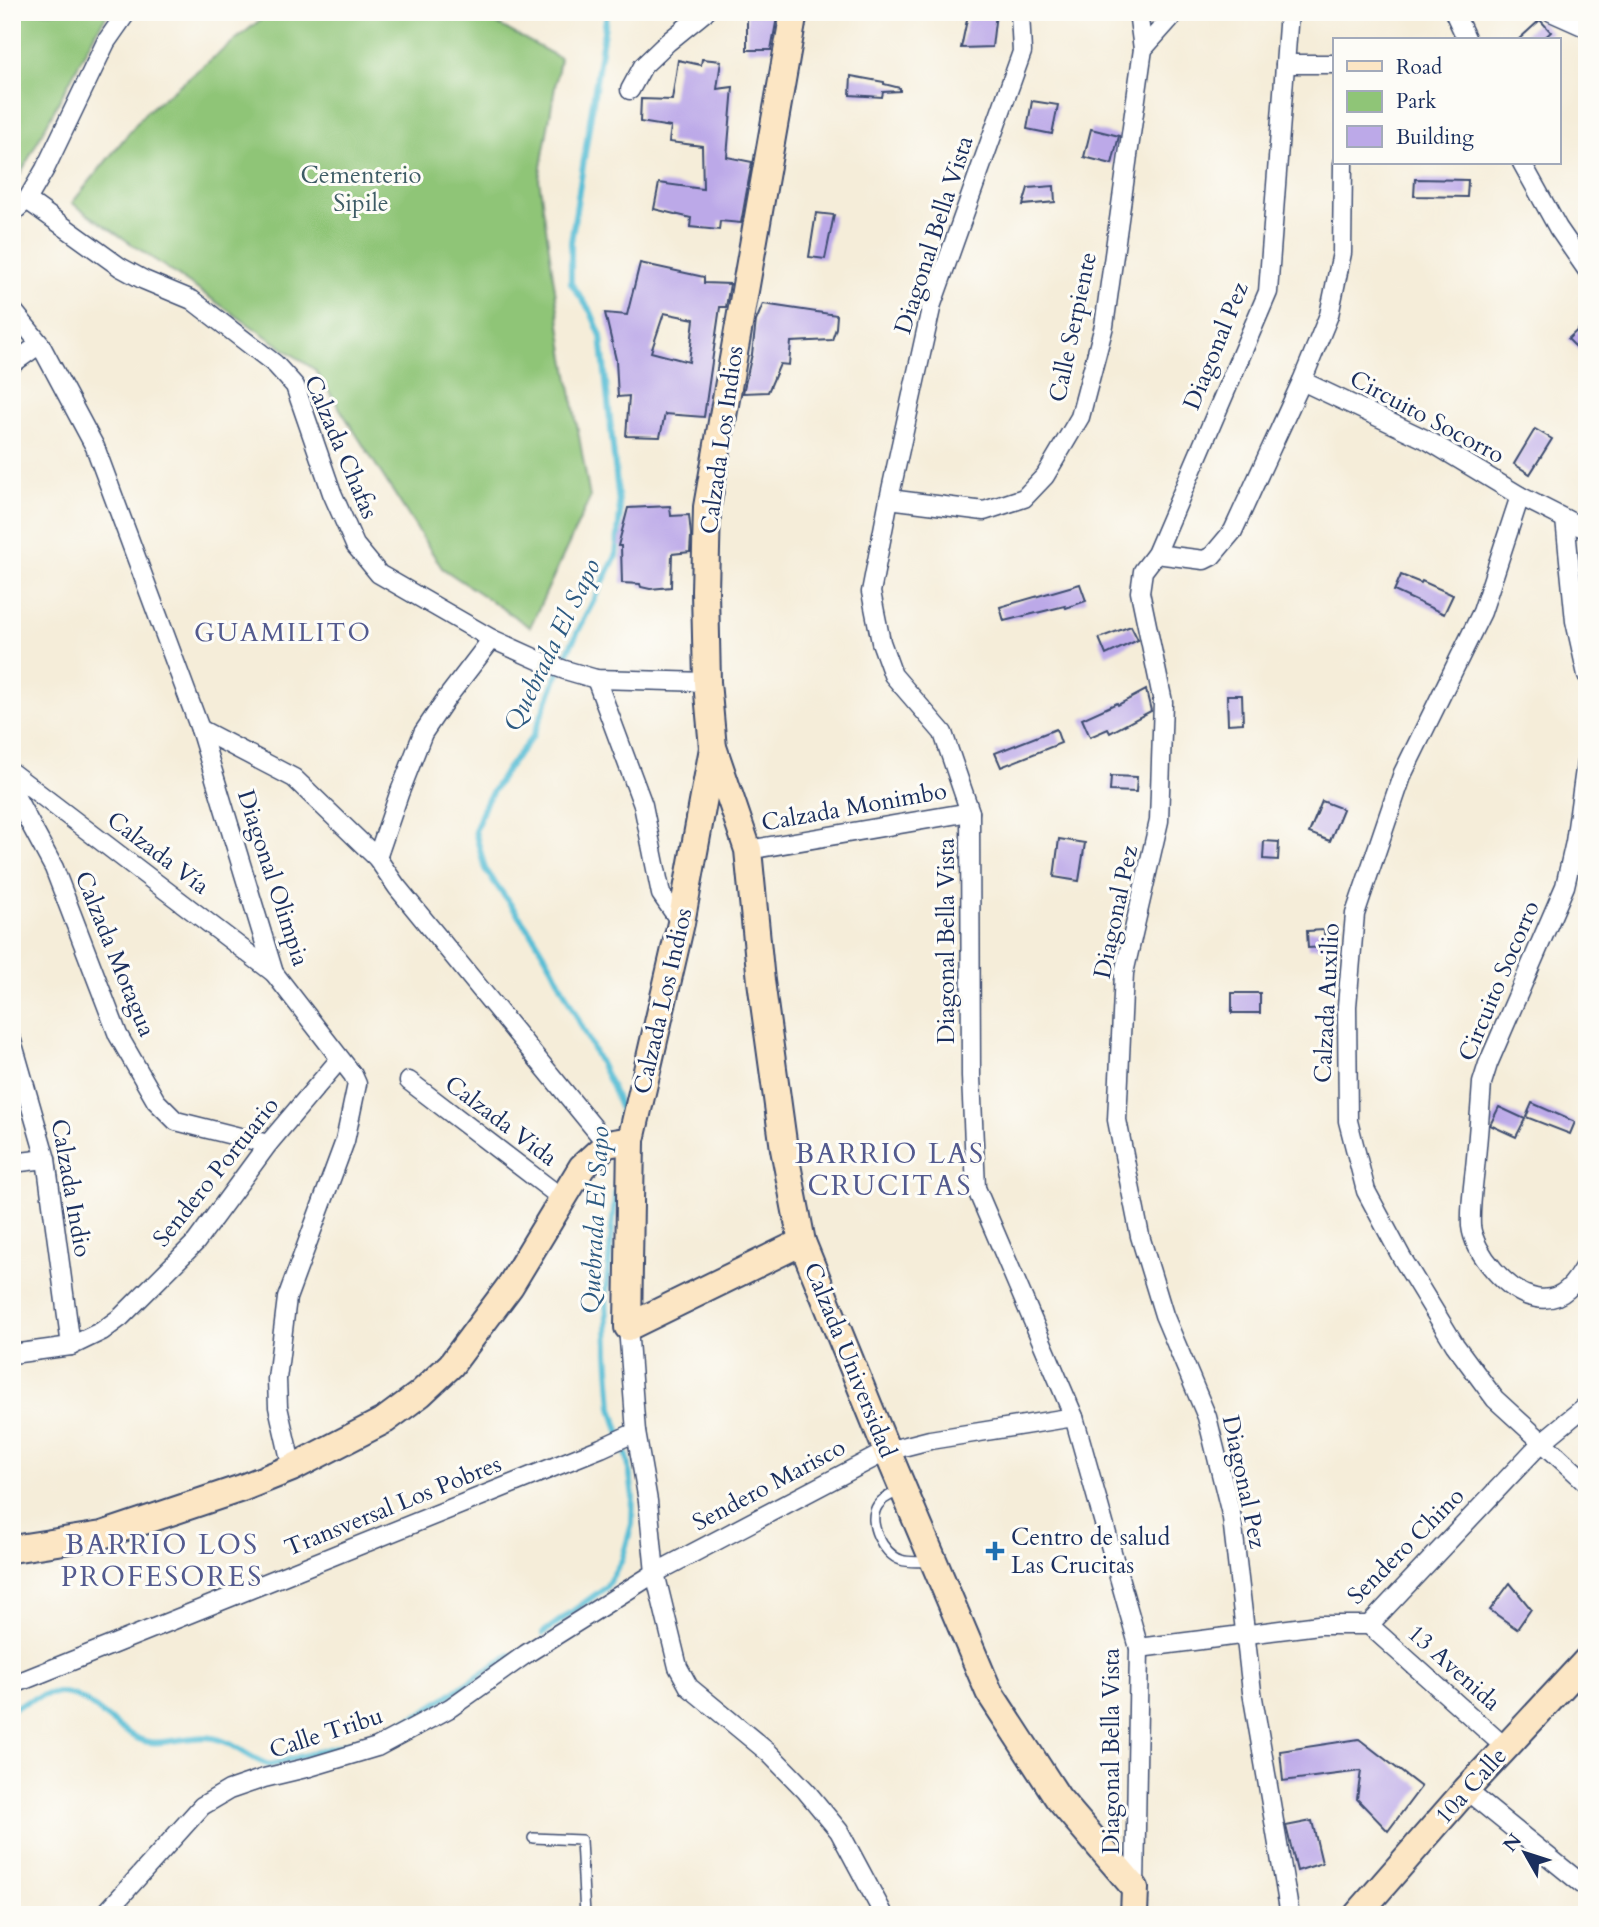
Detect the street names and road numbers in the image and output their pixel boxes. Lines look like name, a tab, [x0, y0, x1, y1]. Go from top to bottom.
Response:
street label: Diagonal Bella Vista	[886, 131, 982, 338]
street label: Calle Serpiente	[1041, 249, 1105, 405]
street label: Diagonal Pez	[1175, 277, 1257, 415]
street label: Calzada Los Indios	[692, 344, 752, 536]
street label: Circuito Socorro	[1344, 362, 1510, 472]
street label: Calzada Chafas	[296, 370, 386, 524]
street label: Calzada Monimbo	[759, 774, 949, 840]
street label: Diagonal Olimpia	[229, 786, 317, 971]
street label: Calzada Vía	[100, 804, 216, 903]
street label: Diagonal Bella Vista	[930, 837, 963, 1044]
street label: Diagonal Pez	[1086, 842, 1146, 982]
street label: Calzada Motagua	[67, 866, 164, 1042]
street label: Circuito Socorro	[1450, 896, 1548, 1066]
street label: Calzada Los Indios	[626, 905, 700, 1097]
street label: Calzada Auxilio	[1306, 922, 1348, 1084]
street label: Calzada Vida	[438, 1068, 565, 1175]
street label: Sendero Portuario	[145, 1090, 287, 1254]
street label: Calzada Indio	[43, 1116, 99, 1260]
street label: Calzada Universidad	[796, 1257, 904, 1463]
street label: Diagonal Pez	[1214, 1412, 1274, 1552]
street label: Sendero Marisco	[687, 1431, 851, 1539]
street label: Transversal Los Pobres	[280, 1447, 506, 1565]
street label: Sendero Chino	[1340, 1480, 1472, 1612]
street label: 13 Avenida	[1400, 1617, 1508, 1719]
street label: Diagonal Bella Vista	[1095, 1647, 1128, 1854]
street label: Calle Tribu	[265, 1699, 387, 1767]
street label: 10a Calle	[1428, 1740, 1514, 1832]

